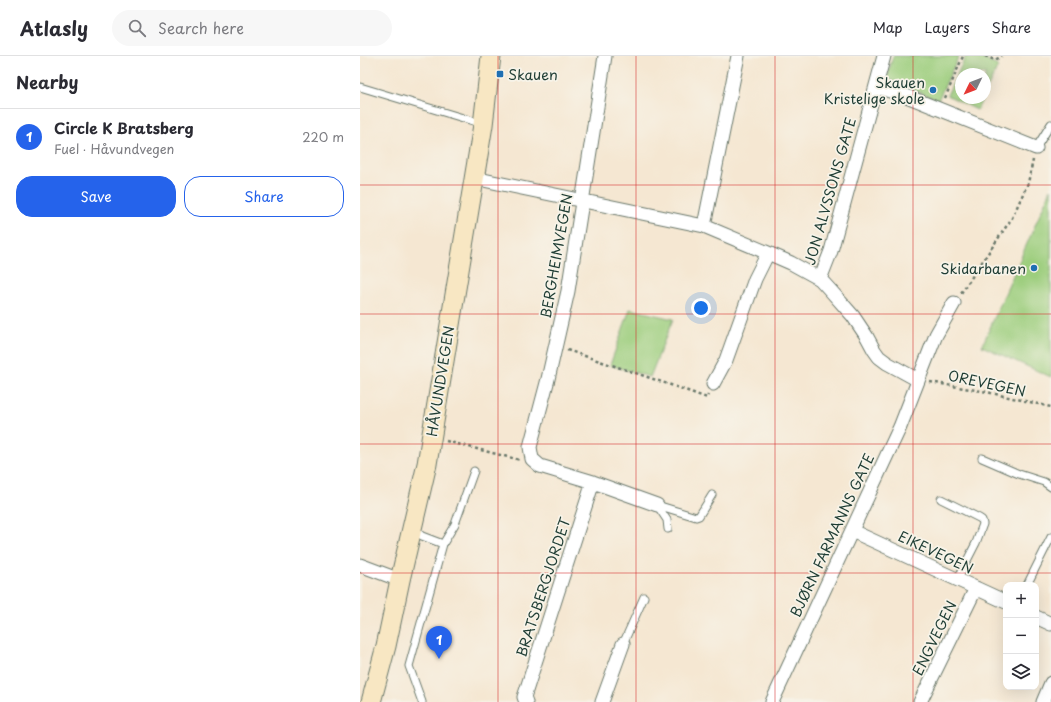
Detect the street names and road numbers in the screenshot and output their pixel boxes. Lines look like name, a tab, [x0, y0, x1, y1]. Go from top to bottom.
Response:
street label: JON ALVSSONS GATE	[799, 115, 861, 267]
street label: BERGHEIMVEGEN	[535, 192, 577, 320]
street label: HÅVUNDVEGEN	[421, 324, 459, 438]
street label: OREVEGEN	[946, 365, 1028, 401]
street label: BJØRN FARMANNS GATE	[785, 450, 879, 620]
street label: BRATSBERGJORDET	[511, 514, 576, 659]
street label: EIKEVEGEN	[895, 525, 977, 579]
street label: ENGVEGEN	[907, 597, 961, 679]

